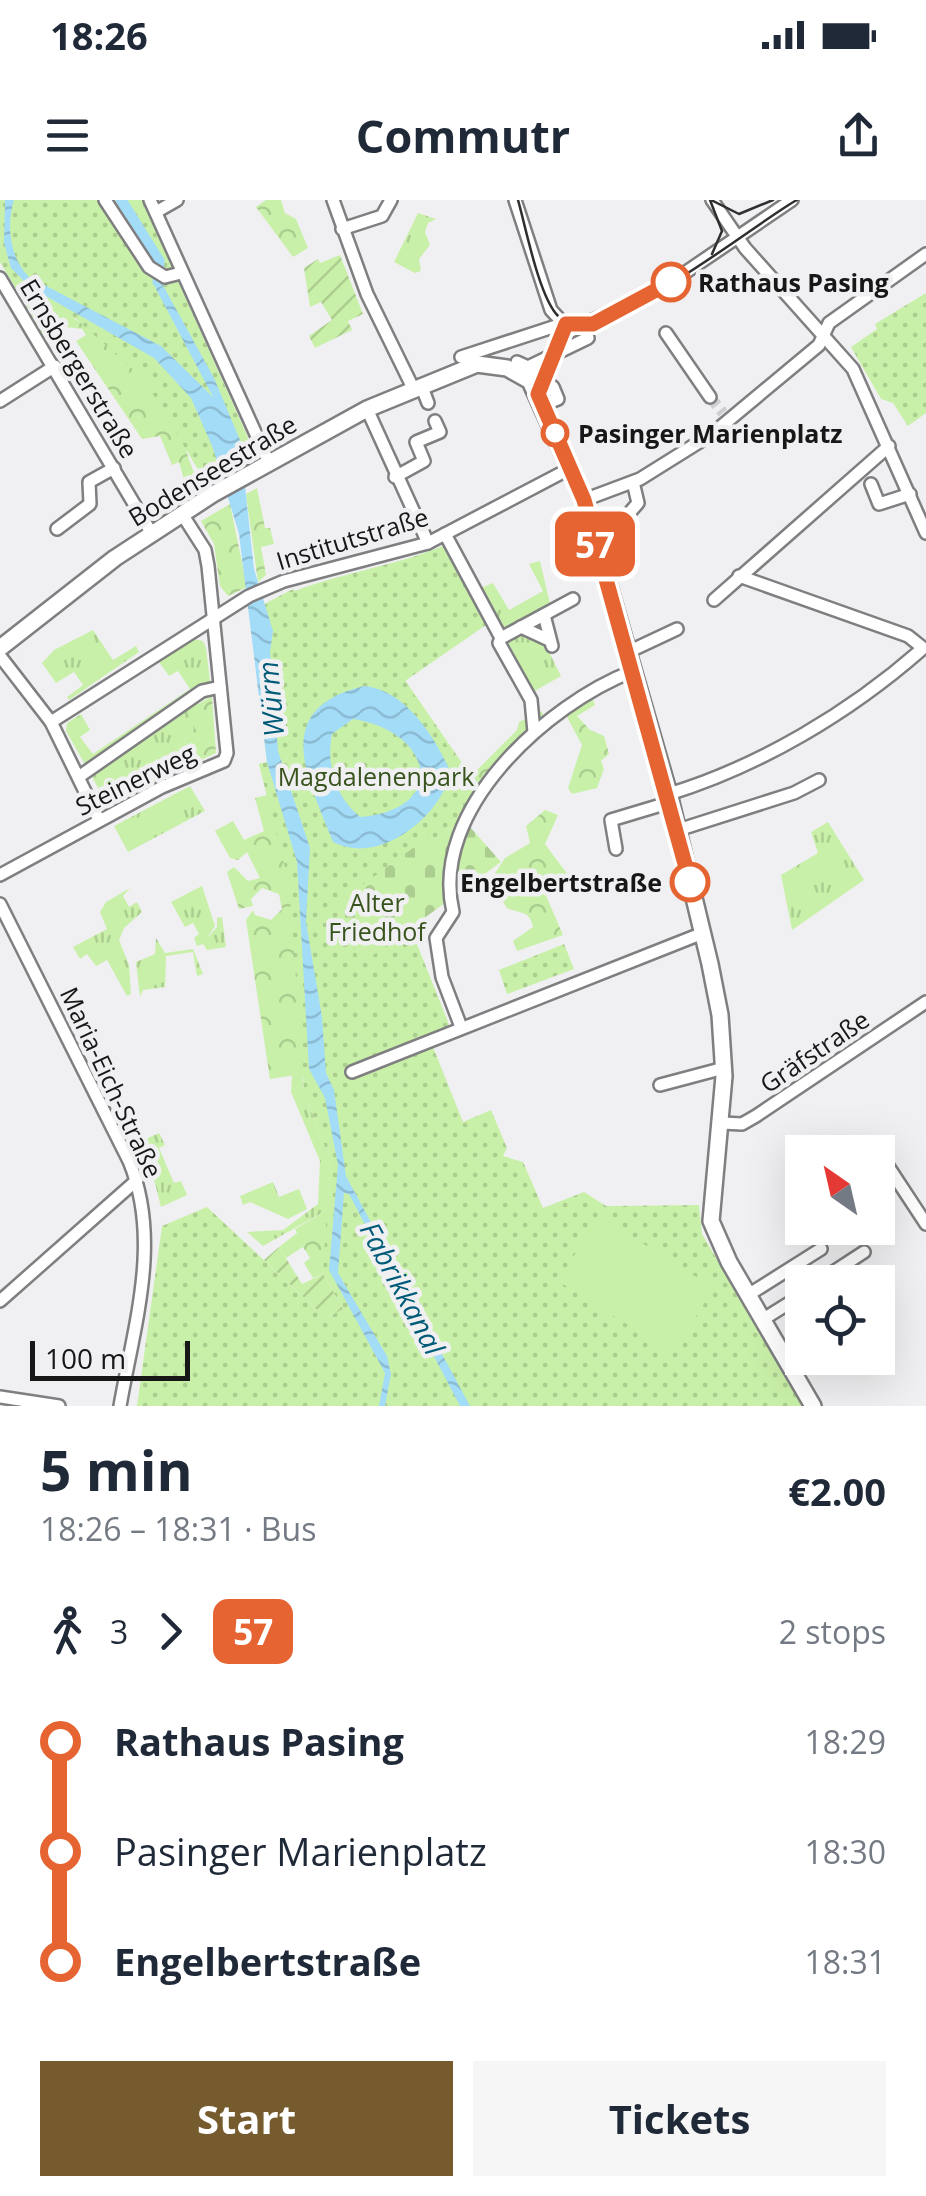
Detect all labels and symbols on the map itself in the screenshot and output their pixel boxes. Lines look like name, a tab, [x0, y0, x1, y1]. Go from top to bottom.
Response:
marker: Rathaus Pasing	[652, 263, 690, 301]
place label: Rathaus Pasing	[698, 265, 889, 299]
street label: Ernsbergerstraße	[13, 272, 147, 464]
street label: Bodenseestraße	[122, 406, 302, 534]
place label: Pasinger Marienplatz	[578, 416, 842, 450]
marker: Pasinger Marienplatz	[542, 420, 568, 446]
street label: Institutstraße	[272, 499, 432, 577]
line badge: 57	[550, 512, 640, 576]
water label: Würm	[248, 660, 292, 738]
street label: Steinerweg	[69, 735, 201, 823]
park label: Magdalenenpark	[278, 759, 474, 793]
marker: Engelbertstraße	[671, 863, 709, 901]
place label: Engelbertstraße	[460, 865, 662, 899]
park label: Alter Friedhof	[328, 885, 427, 948]
street label: Maria-Eich-Straße	[53, 981, 171, 1183]
street label: Gräfstraße	[753, 1002, 875, 1100]
north arrow	[785, 1135, 895, 1245]
water label: Fabrikkanal	[352, 1215, 454, 1362]
scale bar	[30, 1336, 190, 1380]

